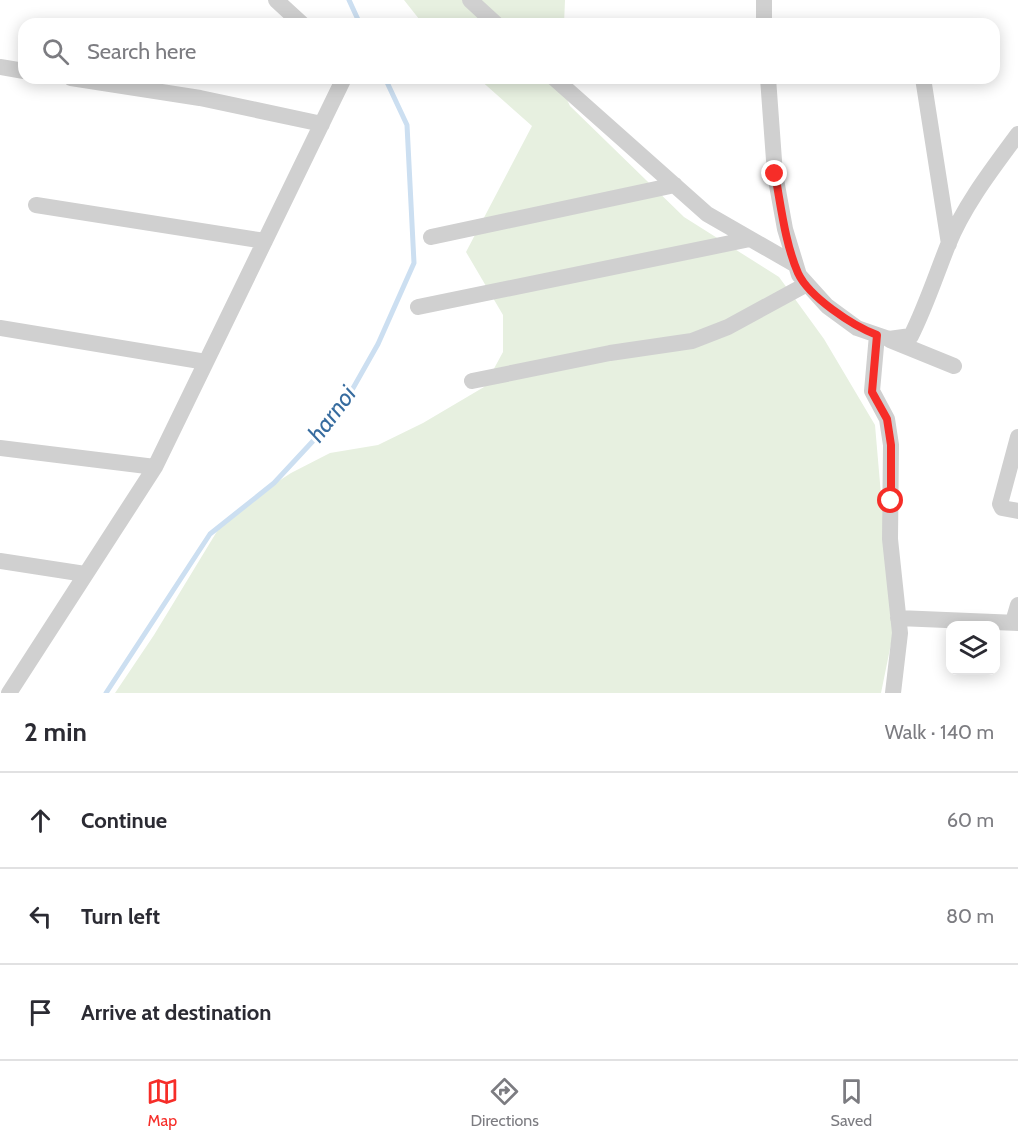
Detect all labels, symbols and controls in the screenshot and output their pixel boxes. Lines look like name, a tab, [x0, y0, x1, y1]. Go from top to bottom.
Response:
search box	[18, 18, 1000, 84]
icon: search	[39, 35, 72, 68]
text: Search here	[87, 38, 196, 65]
route end	[761, 160, 787, 186]
water label: harnoi	[301, 379, 362, 447]
route start	[877, 487, 903, 513]
map controls	[946, 621, 1000, 675]
button: layers	[946, 621, 1000, 675]
text: 2 min	[24, 716, 87, 748]
text: Walk · 140 m	[885, 720, 994, 744]
icon: ahead	[24, 804, 57, 837]
text: Continue	[81, 807, 167, 834]
text: 60 m	[947, 808, 994, 832]
icon: left	[24, 900, 57, 933]
text: Turn left	[81, 903, 160, 930]
text: 80 m	[946, 904, 994, 928]
icon: arrive	[24, 996, 57, 1029]
text: Arrive at destination	[81, 999, 271, 1026]
tab: Map	[146, 1075, 179, 1130]
tab: Directions	[471, 1075, 539, 1130]
tab: Saved	[831, 1075, 872, 1130]

